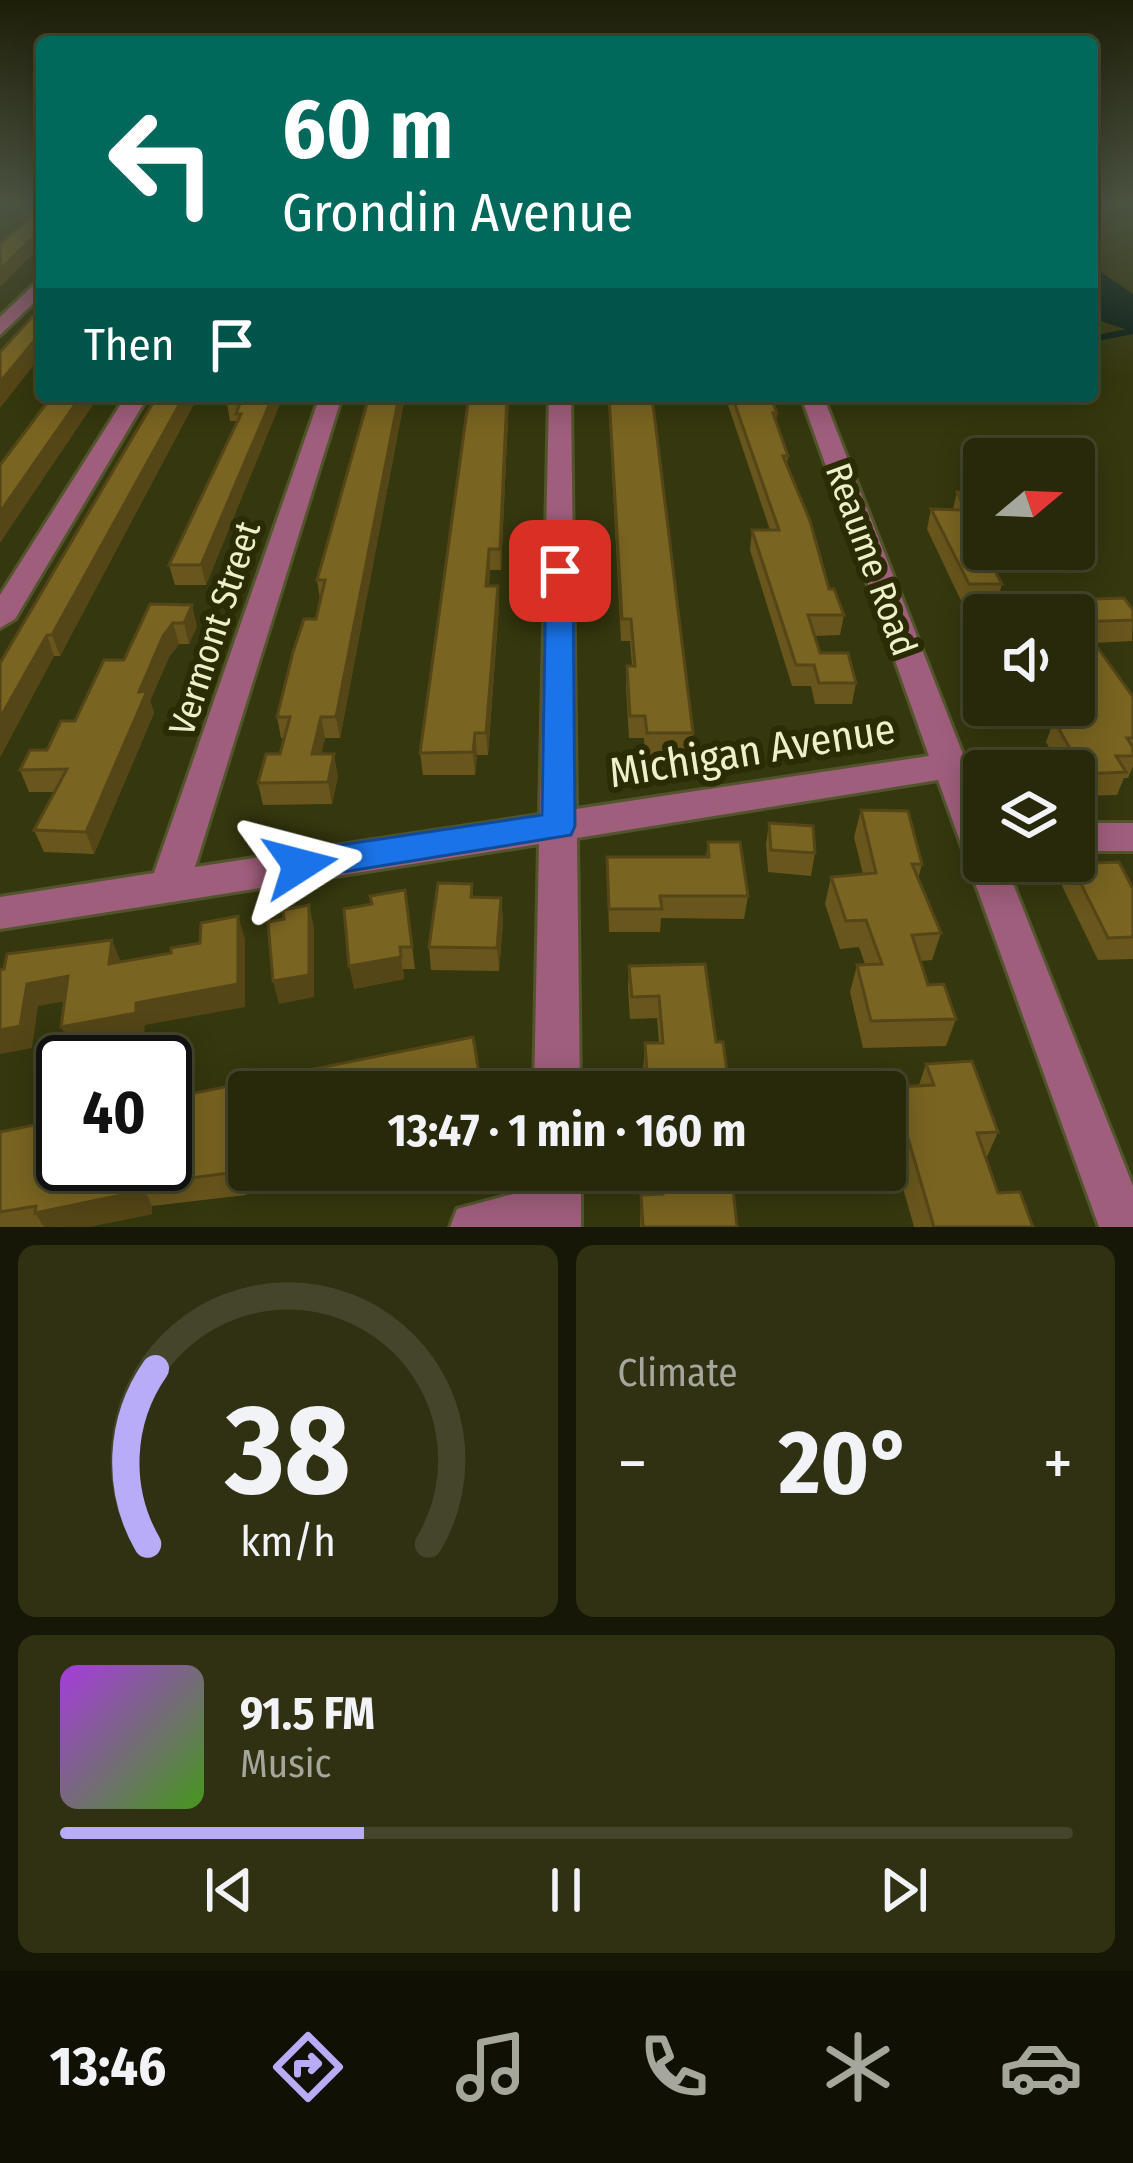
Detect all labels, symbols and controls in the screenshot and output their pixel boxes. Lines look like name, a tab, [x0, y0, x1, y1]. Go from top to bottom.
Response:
text: 60 m	[282, 79, 453, 180]
icon: left	[84, 84, 240, 240]
text: Grondin Avenue	[282, 181, 633, 245]
icon: arrive	[199, 312, 265, 378]
text: Then	[84, 318, 175, 372]
north arrow	[963, 438, 1095, 570]
map controls	[963, 438, 1095, 882]
street label: Reaume Road	[816, 457, 926, 662]
street label: Vermont Street	[160, 516, 270, 741]
pin	[509, 520, 611, 622]
icon: arrive	[527, 538, 593, 604]
button: sound	[963, 594, 1095, 726]
street label: Michigan Avenue	[606, 704, 899, 798]
button: layers	[963, 750, 1095, 882]
position arrow	[237, 802, 363, 928]
speed limit sign: 40	[36, 1035, 192, 1191]
text: 13:47 · 1 min · 160 m	[388, 1104, 746, 1158]
text: Climate	[618, 1350, 738, 1396]
text: 38	[224, 1376, 350, 1526]
text: 20°	[779, 1409, 912, 1517]
text: −	[618, 1424, 647, 1503]
text: +	[1043, 1424, 1073, 1503]
text: km/h	[240, 1516, 336, 1567]
text: 91.5 FM	[240, 1687, 375, 1741]
text: Music	[240, 1741, 331, 1787]
icon: previous	[196, 1857, 262, 1923]
icon: pause	[533, 1857, 599, 1923]
icon: next	[871, 1857, 937, 1923]
icon: directions	[266, 2025, 350, 2109]
icon: music	[449, 2025, 533, 2109]
icon: phone	[632, 2025, 716, 2109]
icon: climate	[816, 2025, 900, 2109]
icon: car	[999, 2025, 1083, 2109]
text: 13:46	[50, 2035, 166, 2099]

